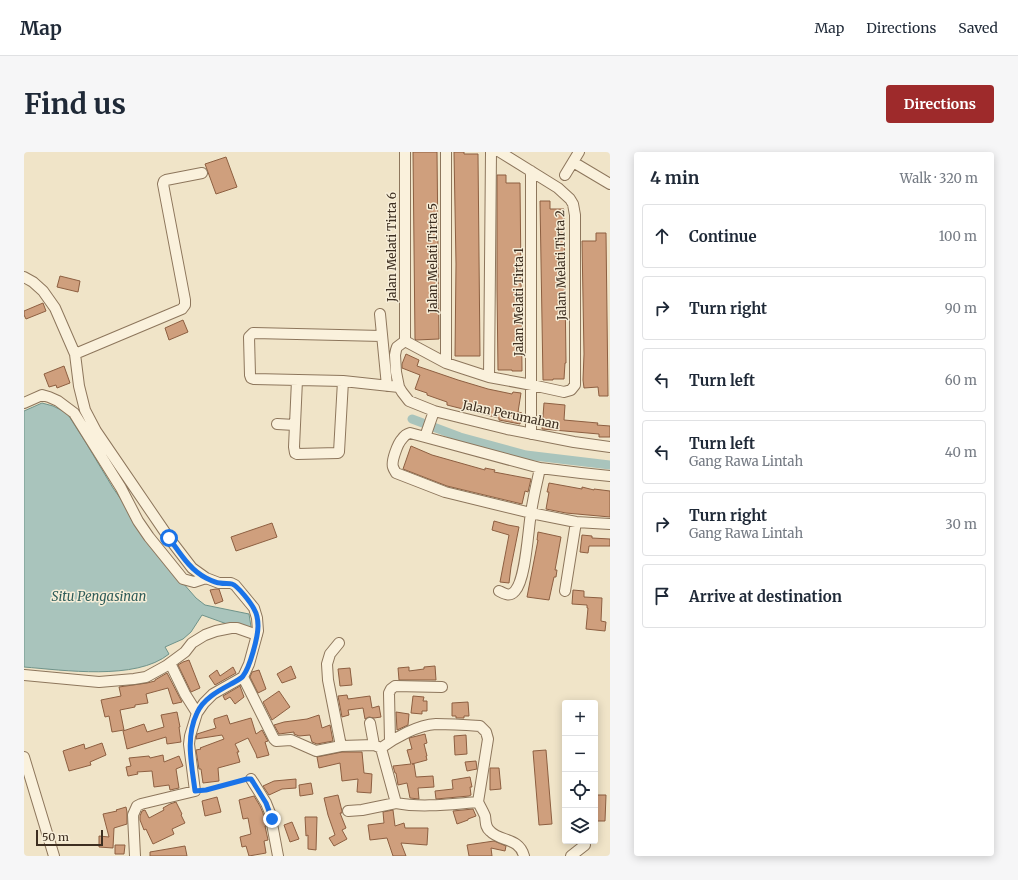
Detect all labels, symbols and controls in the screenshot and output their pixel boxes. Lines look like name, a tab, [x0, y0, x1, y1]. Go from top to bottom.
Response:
text: Map	[20, 16, 62, 40]
text: Map	[814, 19, 844, 37]
text: Directions	[866, 19, 936, 37]
text: Saved	[958, 19, 998, 37]
button: Directions	[886, 85, 994, 123]
text: Find us	[24, 86, 126, 122]
text: 4 min	[650, 167, 699, 189]
text: Walk · 320 m	[900, 170, 978, 187]
street label: Jalan Melati Tirta 6	[384, 192, 399, 303]
street label: Jalan Melati Tirta 5	[425, 203, 440, 314]
street label: Jalan Melati Tirta 2	[552, 210, 569, 321]
icon: ahead	[651, 225, 673, 247]
text: Continue	[689, 227, 757, 246]
text: 100 m	[939, 228, 977, 245]
street label: Jalan Melati Tirta 1	[511, 247, 526, 357]
icon: right	[651, 297, 673, 319]
text: Turn right	[689, 299, 767, 318]
text: 90 m	[945, 300, 977, 317]
icon: left	[651, 369, 673, 391]
text: Turn left	[689, 371, 755, 390]
text: 60 m	[945, 372, 977, 389]
street label: Jalan Perumahan	[460, 397, 561, 432]
text: Turn left	[689, 434, 755, 453]
icon: left	[651, 441, 673, 463]
text: 40 m	[945, 444, 977, 461]
text: Gang Rawa Lintah	[689, 453, 803, 470]
text: Turn right	[689, 506, 767, 525]
icon: right	[651, 513, 673, 535]
text: 30 m	[945, 516, 977, 533]
text: Gang Rawa Lintah	[689, 525, 803, 542]
route start	[160, 529, 178, 547]
icon: arrive	[651, 585, 673, 607]
text: Arrive at destination	[689, 587, 842, 606]
water label: Situ Pengasinan	[52, 588, 147, 605]
map controls	[562, 700, 598, 844]
button: +	[562, 700, 598, 736]
button: −	[562, 736, 598, 772]
button: locate	[562, 772, 598, 808]
button: layers	[562, 808, 598, 844]
route end	[263, 810, 281, 828]
scale bar	[36, 828, 103, 847]
text: 50 m	[42, 830, 69, 844]

